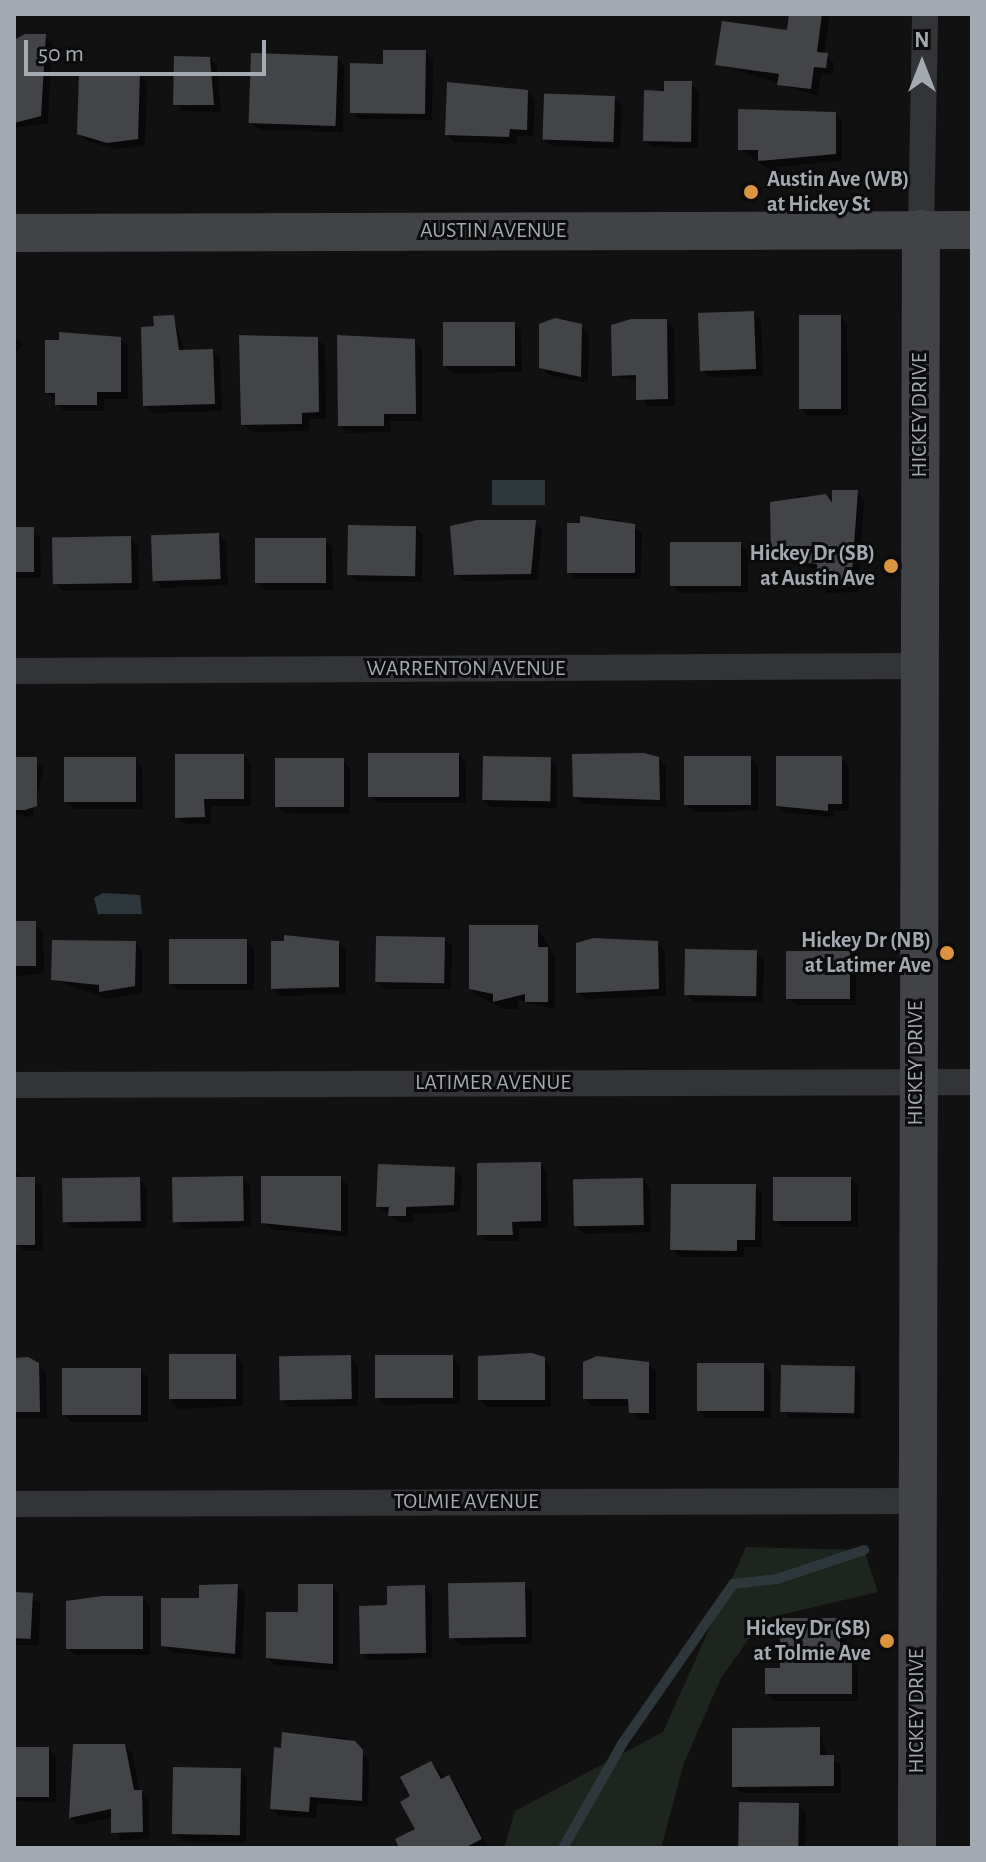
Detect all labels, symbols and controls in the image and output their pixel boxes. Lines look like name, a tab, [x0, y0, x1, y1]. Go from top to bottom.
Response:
scale bar	[28, 24, 270, 74]
north arrow	[882, 24, 962, 104]
text: N	[914, 29, 930, 51]
text: 50 m	[38, 42, 84, 66]
place label: Austin Ave (WB) at Hickey St	[767, 166, 909, 218]
marker: Austin Ave (WB) at Hickey St	[742, 183, 760, 201]
street label: AUSTIN AVENUE	[420, 218, 566, 244]
street label: HICKEY DRIVE	[907, 353, 933, 477]
place label: Hickey Dr (SB) at Austin Ave	[749, 540, 875, 592]
marker: Hickey Dr (SB) at Austin Ave	[882, 557, 900, 575]
street label: WARRENTON AVENUE	[367, 656, 565, 682]
place label: Hickey Dr (NB) at Latimer Ave	[801, 927, 931, 978]
marker: Hickey Dr (NB) at Latimer Ave	[938, 944, 956, 962]
street label: HICKEY DRIVE	[903, 1001, 929, 1125]
street label: LATIMER AVENUE	[415, 1070, 571, 1096]
street label: TOLMIE AVENUE	[393, 1489, 539, 1515]
place label: Hickey Dr (SB) at Tolmie Ave	[745, 1615, 871, 1666]
marker: Hickey Dr (SB) at Tolmie Ave	[878, 1632, 896, 1650]
street label: HICKEY DRIVE	[904, 1649, 930, 1773]

